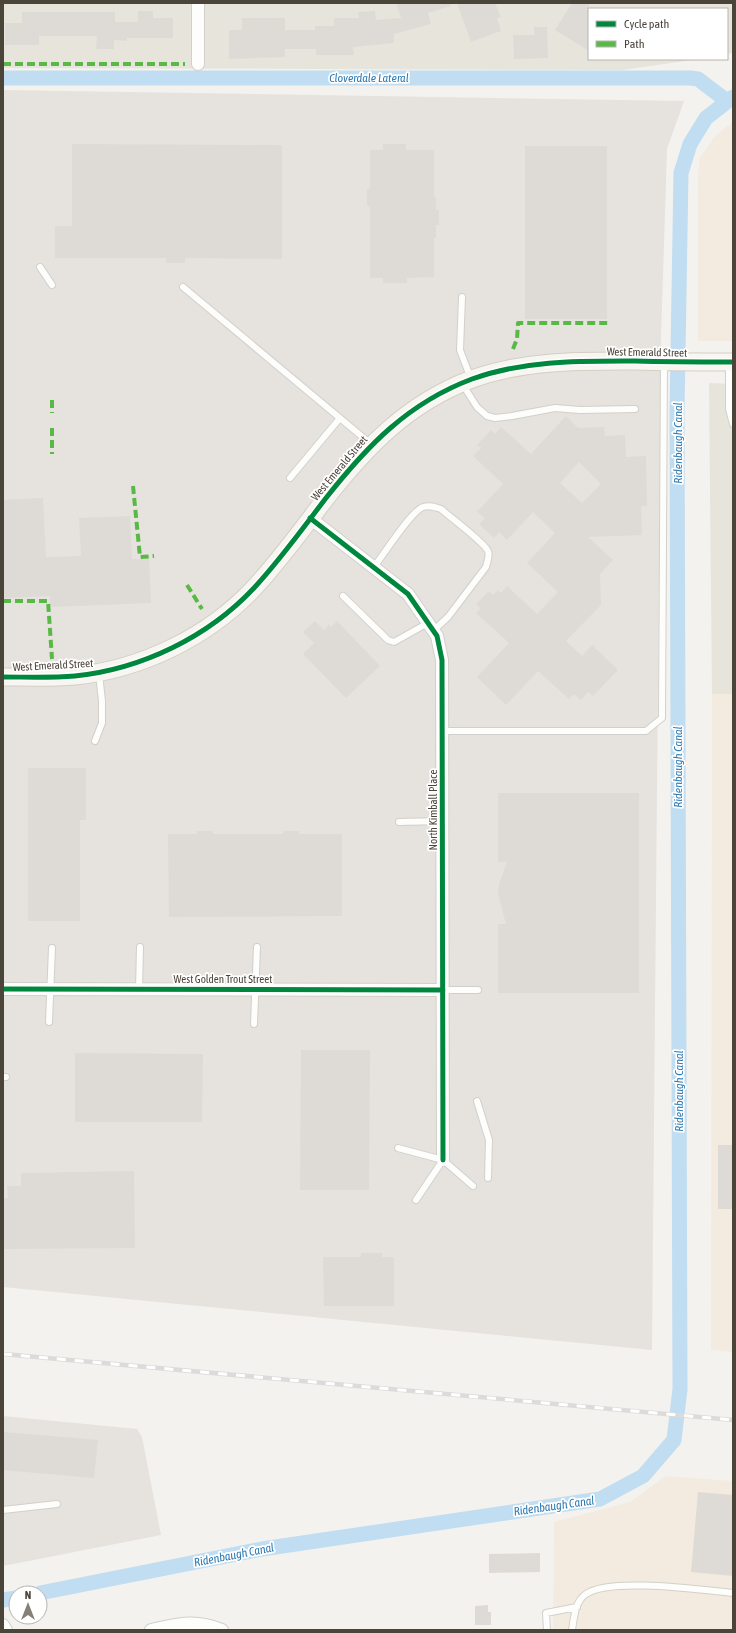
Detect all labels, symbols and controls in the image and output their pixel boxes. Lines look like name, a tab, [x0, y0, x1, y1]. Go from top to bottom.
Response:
legend	[588, 8, 728, 60]
text: Cycle path	[624, 17, 669, 31]
text: Path	[624, 37, 645, 51]
water label: Cloverdale Lateral	[329, 71, 409, 85]
street label: West Emerald Street	[607, 345, 687, 359]
water label: Ridenbaugh Canal	[671, 402, 685, 484]
street label: West Emerald Street	[308, 433, 370, 503]
street label: West Emerald Street	[12, 657, 94, 673]
water label: Ridenbaugh Canal	[671, 726, 685, 808]
street label: North Kimball Place	[427, 770, 439, 850]
street label: West Golden Trout Street	[174, 973, 272, 985]
water label: Ridenbaugh Canal	[672, 1050, 686, 1132]
water label: Ridenbaugh Canal	[513, 1493, 595, 1519]
water label: Ridenbaugh Canal	[193, 1540, 275, 1570]
north arrow	[8, 1585, 48, 1625]
text: N	[25, 1589, 31, 1601]

